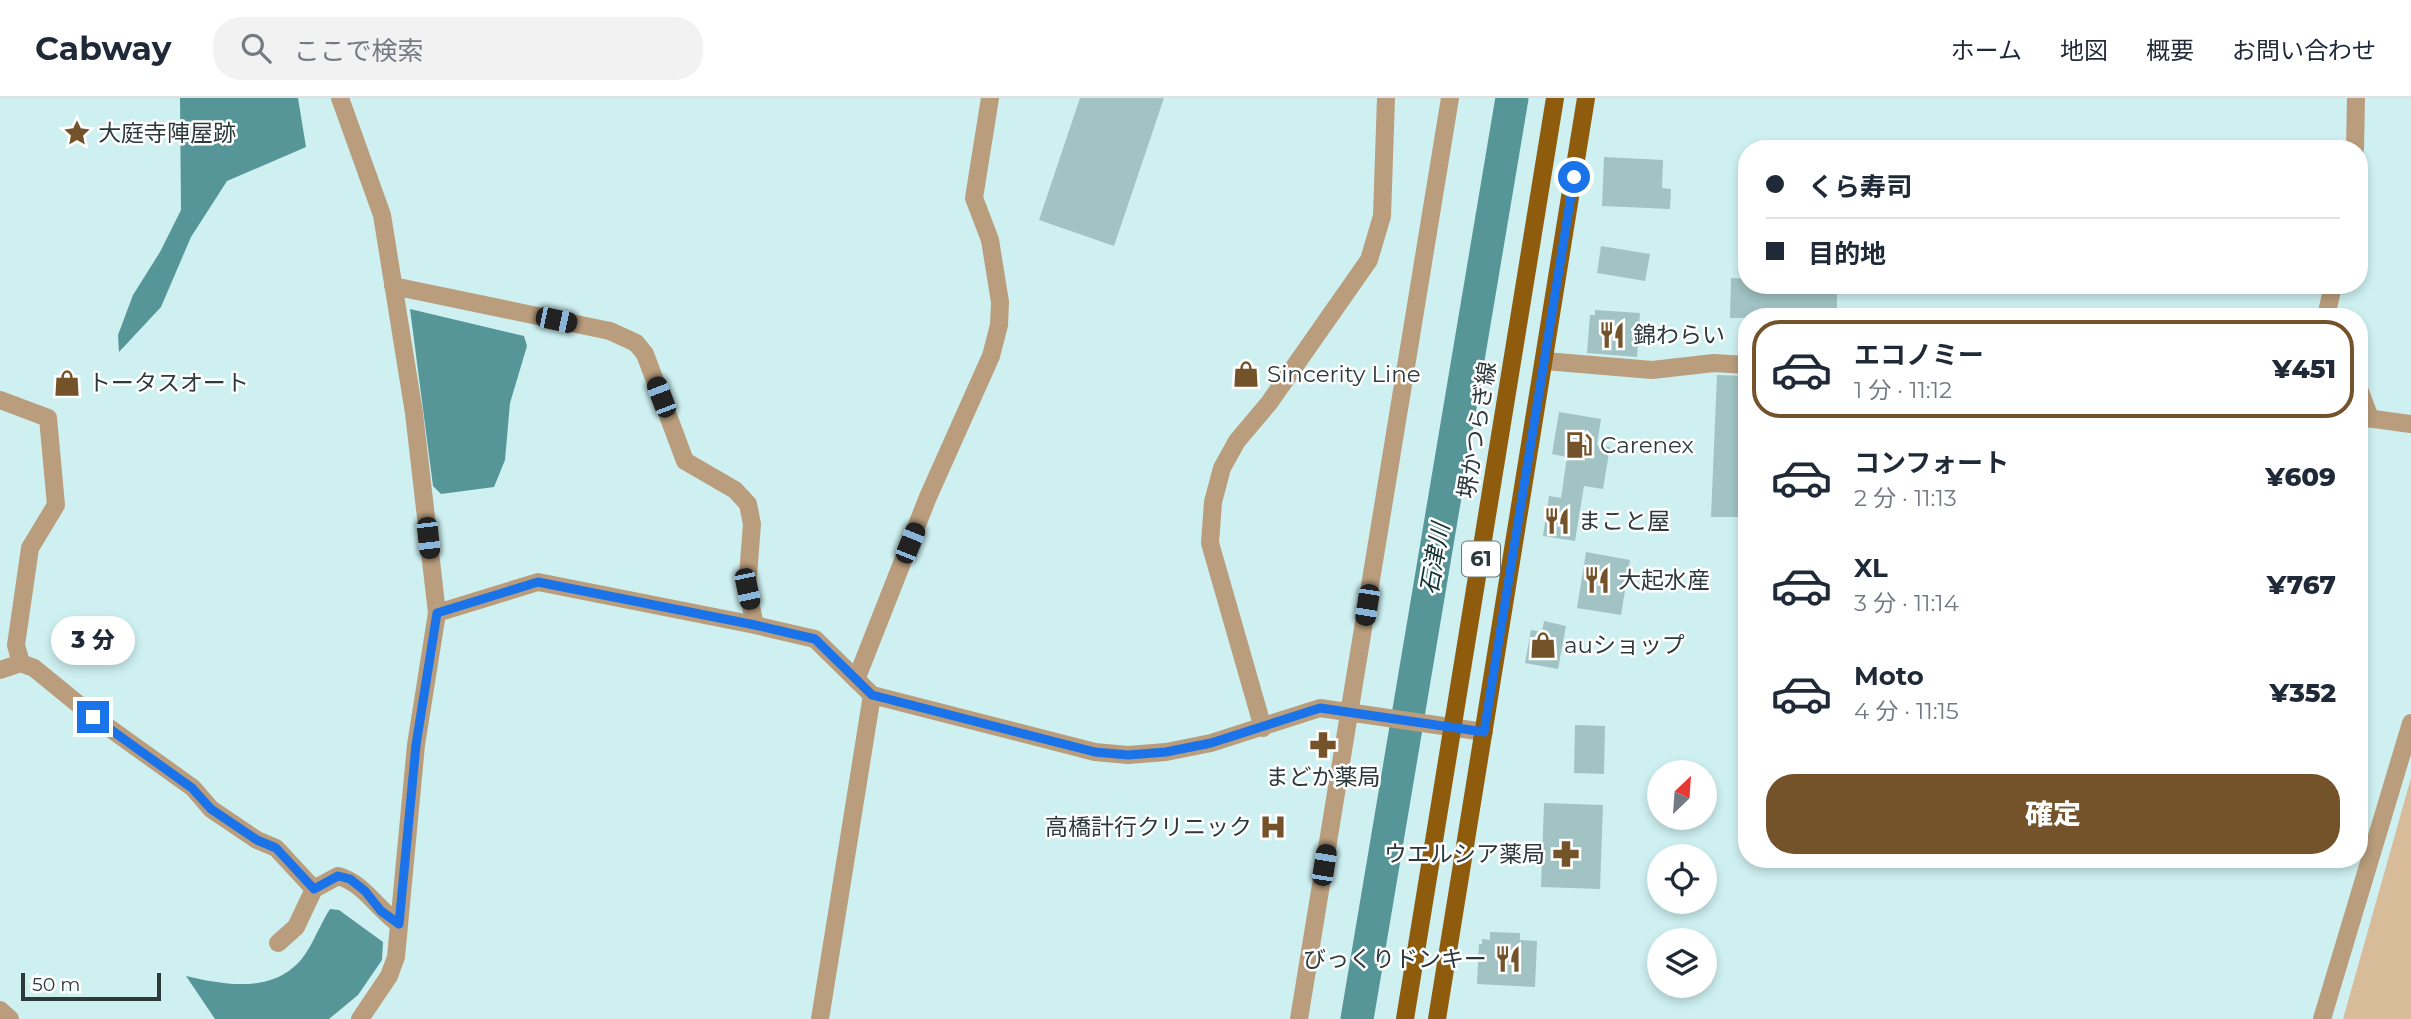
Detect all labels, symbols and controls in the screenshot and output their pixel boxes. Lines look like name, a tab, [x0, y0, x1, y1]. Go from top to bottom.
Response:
search box	[213, 17, 703, 80]
text: Cabway	[35, 28, 171, 68]
icon: search	[237, 29, 275, 67]
text: ここで検索	[293, 35, 423, 67]
text: ホーム	[1951, 36, 2022, 65]
text: 地図	[2060, 36, 2108, 65]
text: 概要	[2146, 36, 2194, 65]
text: お問い合わせ	[2232, 36, 2376, 65]
place icon: 大庭寺陣屋跡	[62, 118, 92, 148]
place label: 大庭寺陣屋跡	[98, 119, 236, 147]
route start	[1558, 161, 1590, 193]
text: くら寿司	[1808, 171, 1912, 203]
text: 目的地	[1808, 238, 1886, 270]
car	[534, 305, 579, 335]
restaurant icon: 錦わらい	[1597, 320, 1627, 350]
place label: 錦わらい	[1633, 321, 1725, 349]
icon: car	[1770, 338, 1833, 401]
text: エコノミー	[1854, 339, 1984, 371]
text: ¥451	[2272, 353, 2336, 385]
shop icon: Sincerity Line	[1231, 359, 1261, 389]
place label: Sincerity Line	[1267, 360, 1421, 388]
street label: 堺かつらぎ線	[1452, 360, 1502, 500]
shop icon: トータスオート	[52, 368, 82, 398]
place label: トータスオート	[88, 369, 249, 397]
car	[644, 374, 679, 420]
text: 1 分 · 11:12	[1854, 376, 1952, 404]
fuel station icon: Carenex	[1564, 430, 1594, 460]
place label: Carenex	[1600, 431, 1694, 459]
icon: car	[1770, 446, 1833, 509]
text: コンフォート	[1854, 447, 2009, 479]
text: ¥609	[2265, 461, 2336, 493]
text: 2 分 · 11:13	[1854, 484, 1957, 512]
restaurant icon: まこと屋	[1542, 506, 1572, 536]
place label: まこと屋	[1578, 507, 1670, 535]
car	[416, 516, 441, 560]
water label: 石津川	[1414, 518, 1456, 597]
car	[893, 520, 928, 566]
road number: 61	[1462, 542, 1500, 576]
text: XL	[1854, 552, 1888, 584]
icon: car	[1770, 554, 1833, 617]
restaurant icon: 大起水産	[1582, 565, 1612, 595]
car	[733, 566, 762, 612]
place label: 大起水産	[1618, 566, 1710, 594]
text: ¥767	[2267, 569, 2336, 601]
car	[1354, 583, 1381, 627]
text: 3 分 · 11:14	[1854, 589, 1959, 617]
callout: 3 分	[51, 616, 135, 664]
text: 3 分	[71, 626, 115, 654]
shop icon: auショップ	[1528, 630, 1558, 660]
place label: auショップ	[1564, 631, 1685, 659]
text: Moto	[1854, 660, 1924, 692]
icon: car	[1770, 662, 1833, 725]
text: ¥352	[2270, 677, 2336, 709]
text: 4 分 · 11:15	[1854, 697, 1959, 725]
route end	[77, 701, 109, 733]
pharmacy icon: まどか薬局	[1308, 730, 1338, 760]
north arrow	[1647, 760, 1717, 830]
map controls	[1647, 760, 1717, 998]
place label: まどか薬局	[1266, 763, 1381, 791]
button: 確定	[1766, 774, 2340, 854]
hospital icon: 高橋計行クリニック	[1258, 812, 1288, 842]
place label: 高橋計行クリニック	[1045, 813, 1252, 841]
pharmacy icon: ウエルシア薬局	[1551, 839, 1581, 869]
place label: ウエルシア薬局	[1384, 840, 1545, 868]
car	[1311, 843, 1338, 887]
button: locate	[1647, 844, 1717, 914]
button: layers	[1647, 928, 1717, 998]
restaurant icon: びっくりドンキー	[1493, 944, 1523, 974]
place label: びっくりドンキー	[1303, 945, 1487, 973]
scale bar	[21, 970, 161, 1002]
text: 50 m	[32, 973, 80, 996]

